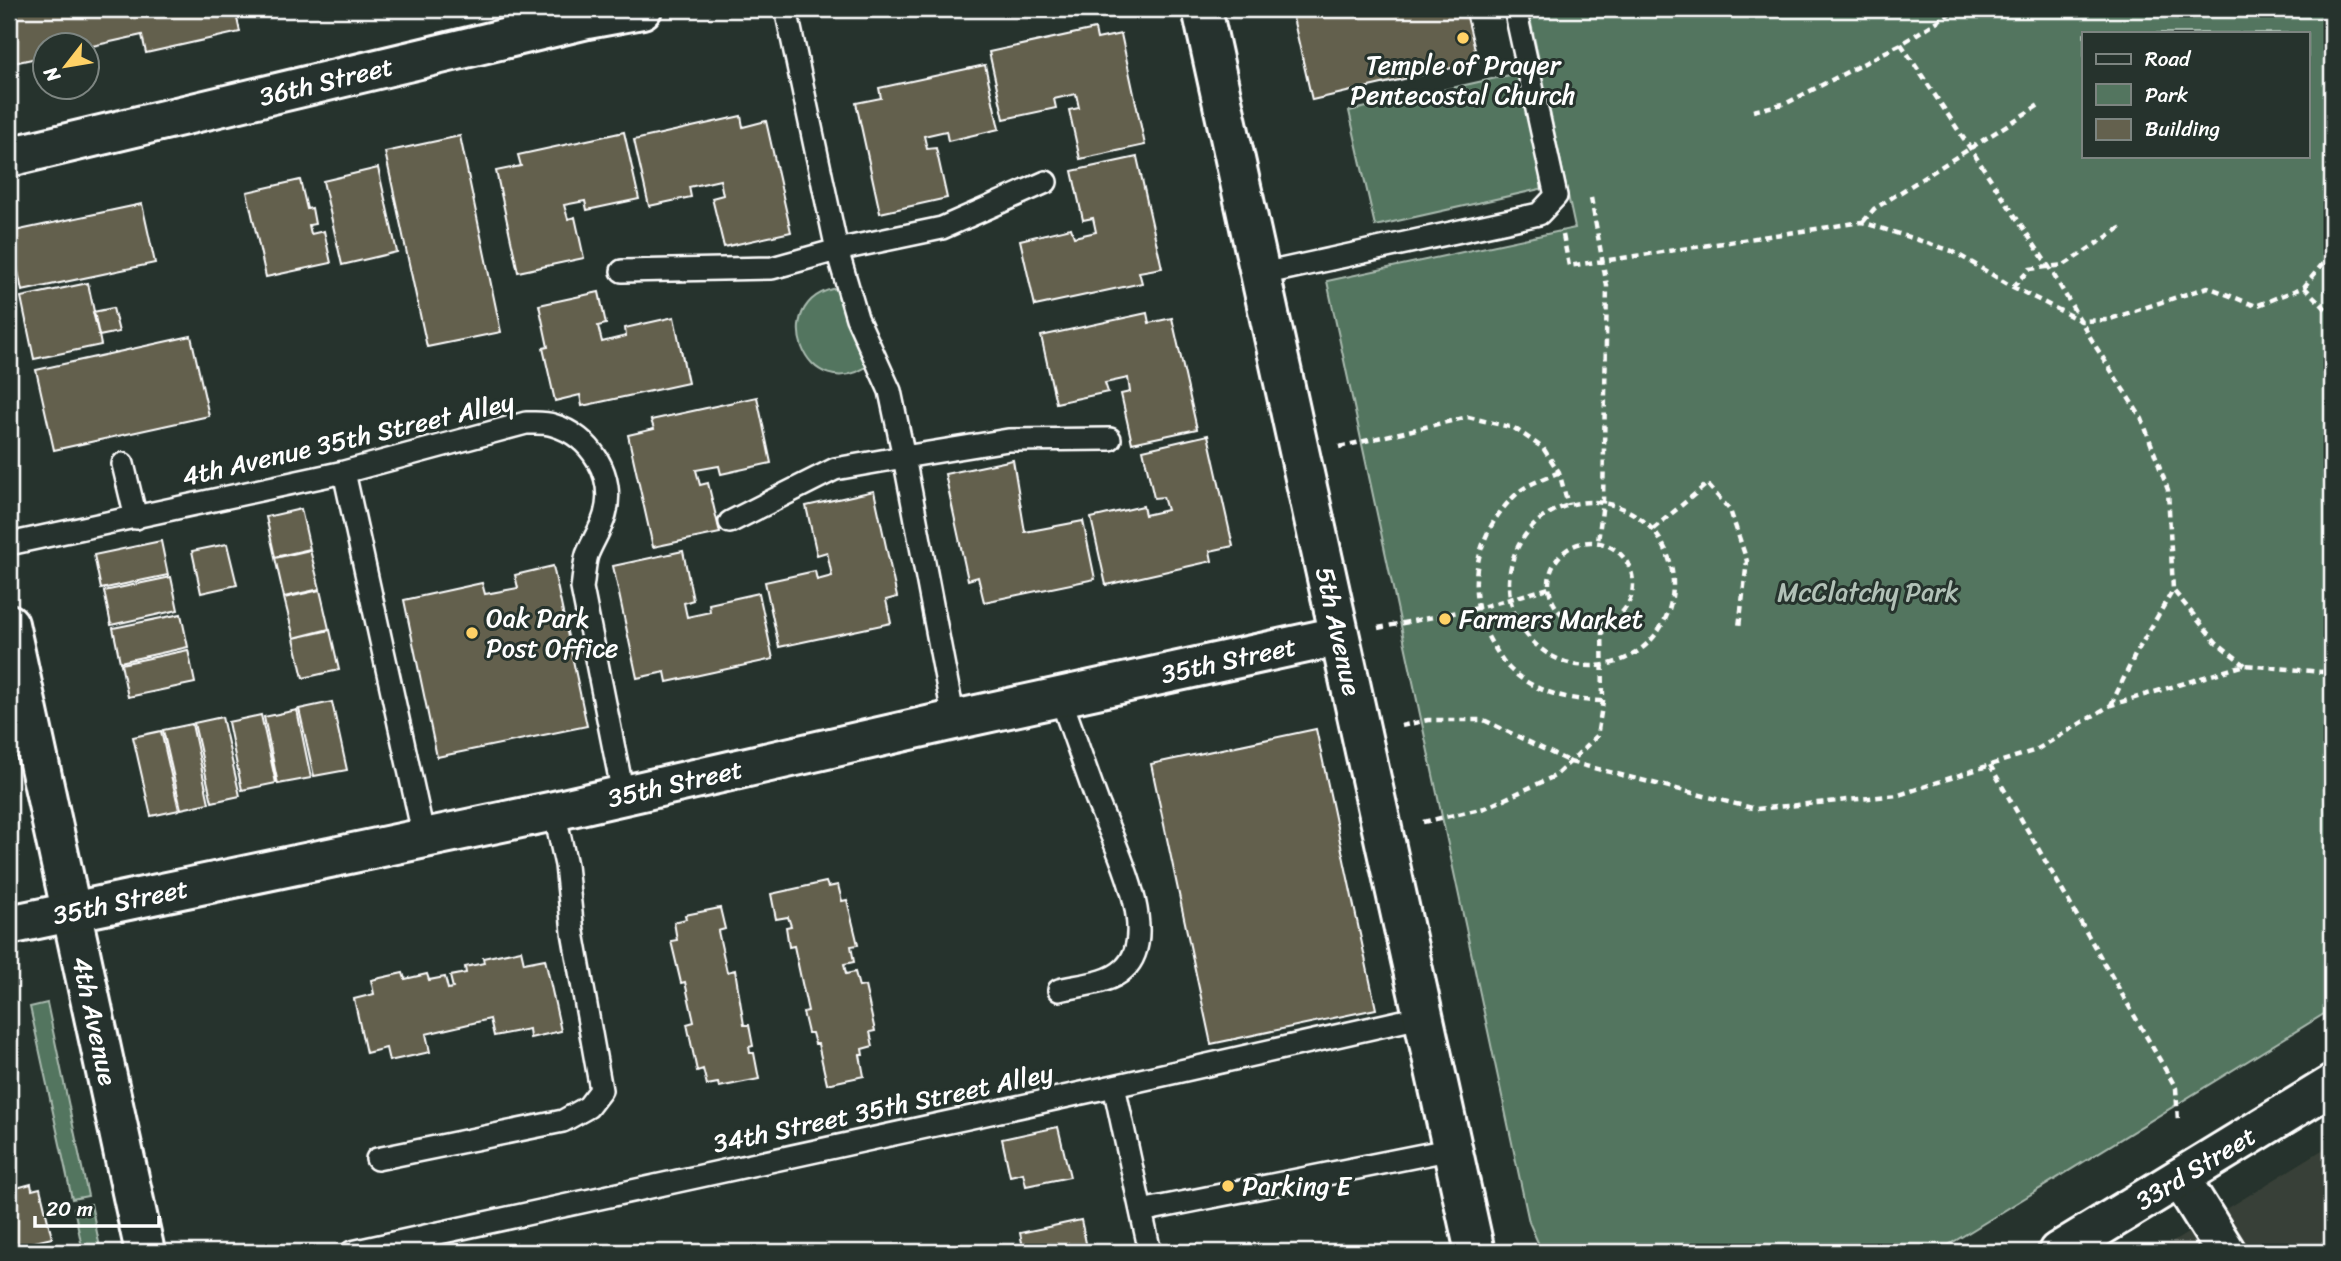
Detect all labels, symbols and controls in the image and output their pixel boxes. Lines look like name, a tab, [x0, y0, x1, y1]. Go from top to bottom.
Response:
marker: Temple of Prayer Pentecostal Church	[1455, 30, 1471, 46]
north arrow	[32, 32, 102, 102]
legend	[2082, 32, 2310, 158]
text: Road	[2145, 40, 2192, 78]
place label: Temple of Prayer Pentecostal Church	[1350, 42, 1576, 118]
street label: 36th Street	[254, 43, 398, 120]
text: N	[34, 60, 70, 89]
text: Park	[2145, 76, 2188, 114]
text: Building	[2145, 110, 2221, 148]
street label: 4th Avenue 35th Street Alley	[177, 378, 519, 500]
street label: 5th Avenue	[1302, 562, 1375, 700]
park label: McClatchy Park	[1777, 569, 1959, 615]
place label: Oak Park Post Office	[486, 595, 618, 671]
place label: Farmers Market	[1459, 596, 1643, 642]
marker: Farmers Market	[1437, 611, 1453, 627]
street label: 35th Street	[1156, 623, 1301, 697]
marker: Oak Park Post Office	[464, 625, 480, 641]
street label: 35th Street	[603, 746, 747, 821]
street label: 35th Street	[49, 865, 193, 938]
street label: 4th Avenue	[59, 952, 131, 1090]
street label: 34th Street 35th Street Alley	[709, 1049, 1058, 1167]
street label: 33rd Street	[2126, 1113, 2265, 1223]
place label: Parking E	[1242, 1163, 1352, 1209]
marker: Parking E	[1220, 1178, 1236, 1194]
scale bar	[35, 1184, 159, 1228]
text: 20 m	[46, 1190, 93, 1228]

